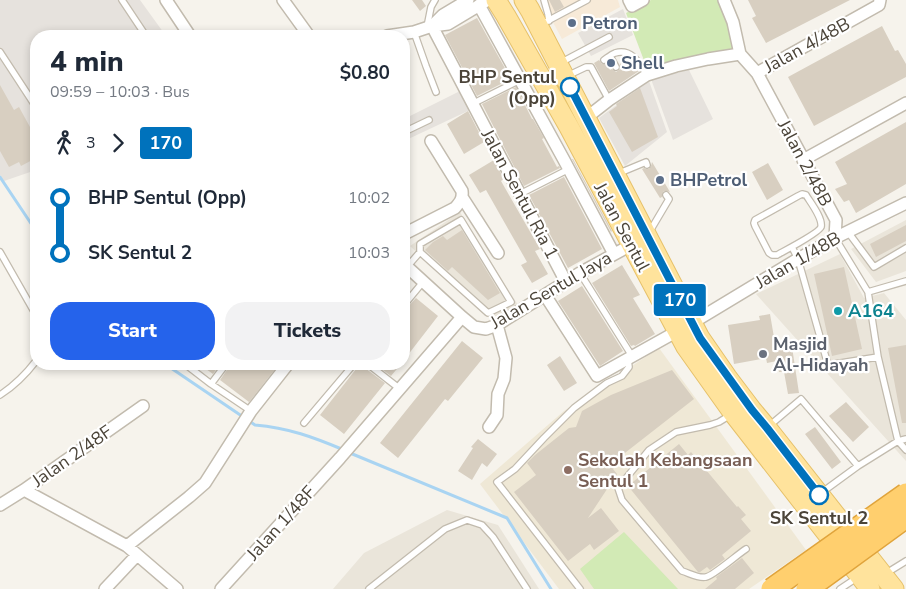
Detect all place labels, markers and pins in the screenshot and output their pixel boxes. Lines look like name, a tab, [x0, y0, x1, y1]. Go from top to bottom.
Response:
place label: Petron	[582, 11, 638, 35]
marker: Petron	[566, 17, 578, 29]
place label: Shell	[621, 51, 664, 75]
marker: Shell	[605, 57, 617, 69]
place label: BHP Sentul (Opp)	[458, 65, 556, 110]
marker: BHP Sentul (Opp)	[560, 77, 580, 97]
place label: BHPetrol	[670, 168, 747, 192]
marker: BHPetrol	[654, 174, 666, 186]
place label: A164	[848, 299, 894, 323]
marker: A164	[832, 305, 844, 317]
place label: Masjid Al-Hidayah	[773, 332, 869, 377]
marker: Masjid Al-Hidayah	[757, 348, 769, 360]
place label: Sekolah Kebangsaan Sentul 1	[578, 448, 752, 493]
marker: Sekolah Kebangsaan Sentul 1	[562, 464, 574, 476]
marker: SK Sentul 2	[809, 485, 829, 505]
place label: SK Sentul 2	[770, 506, 868, 530]

